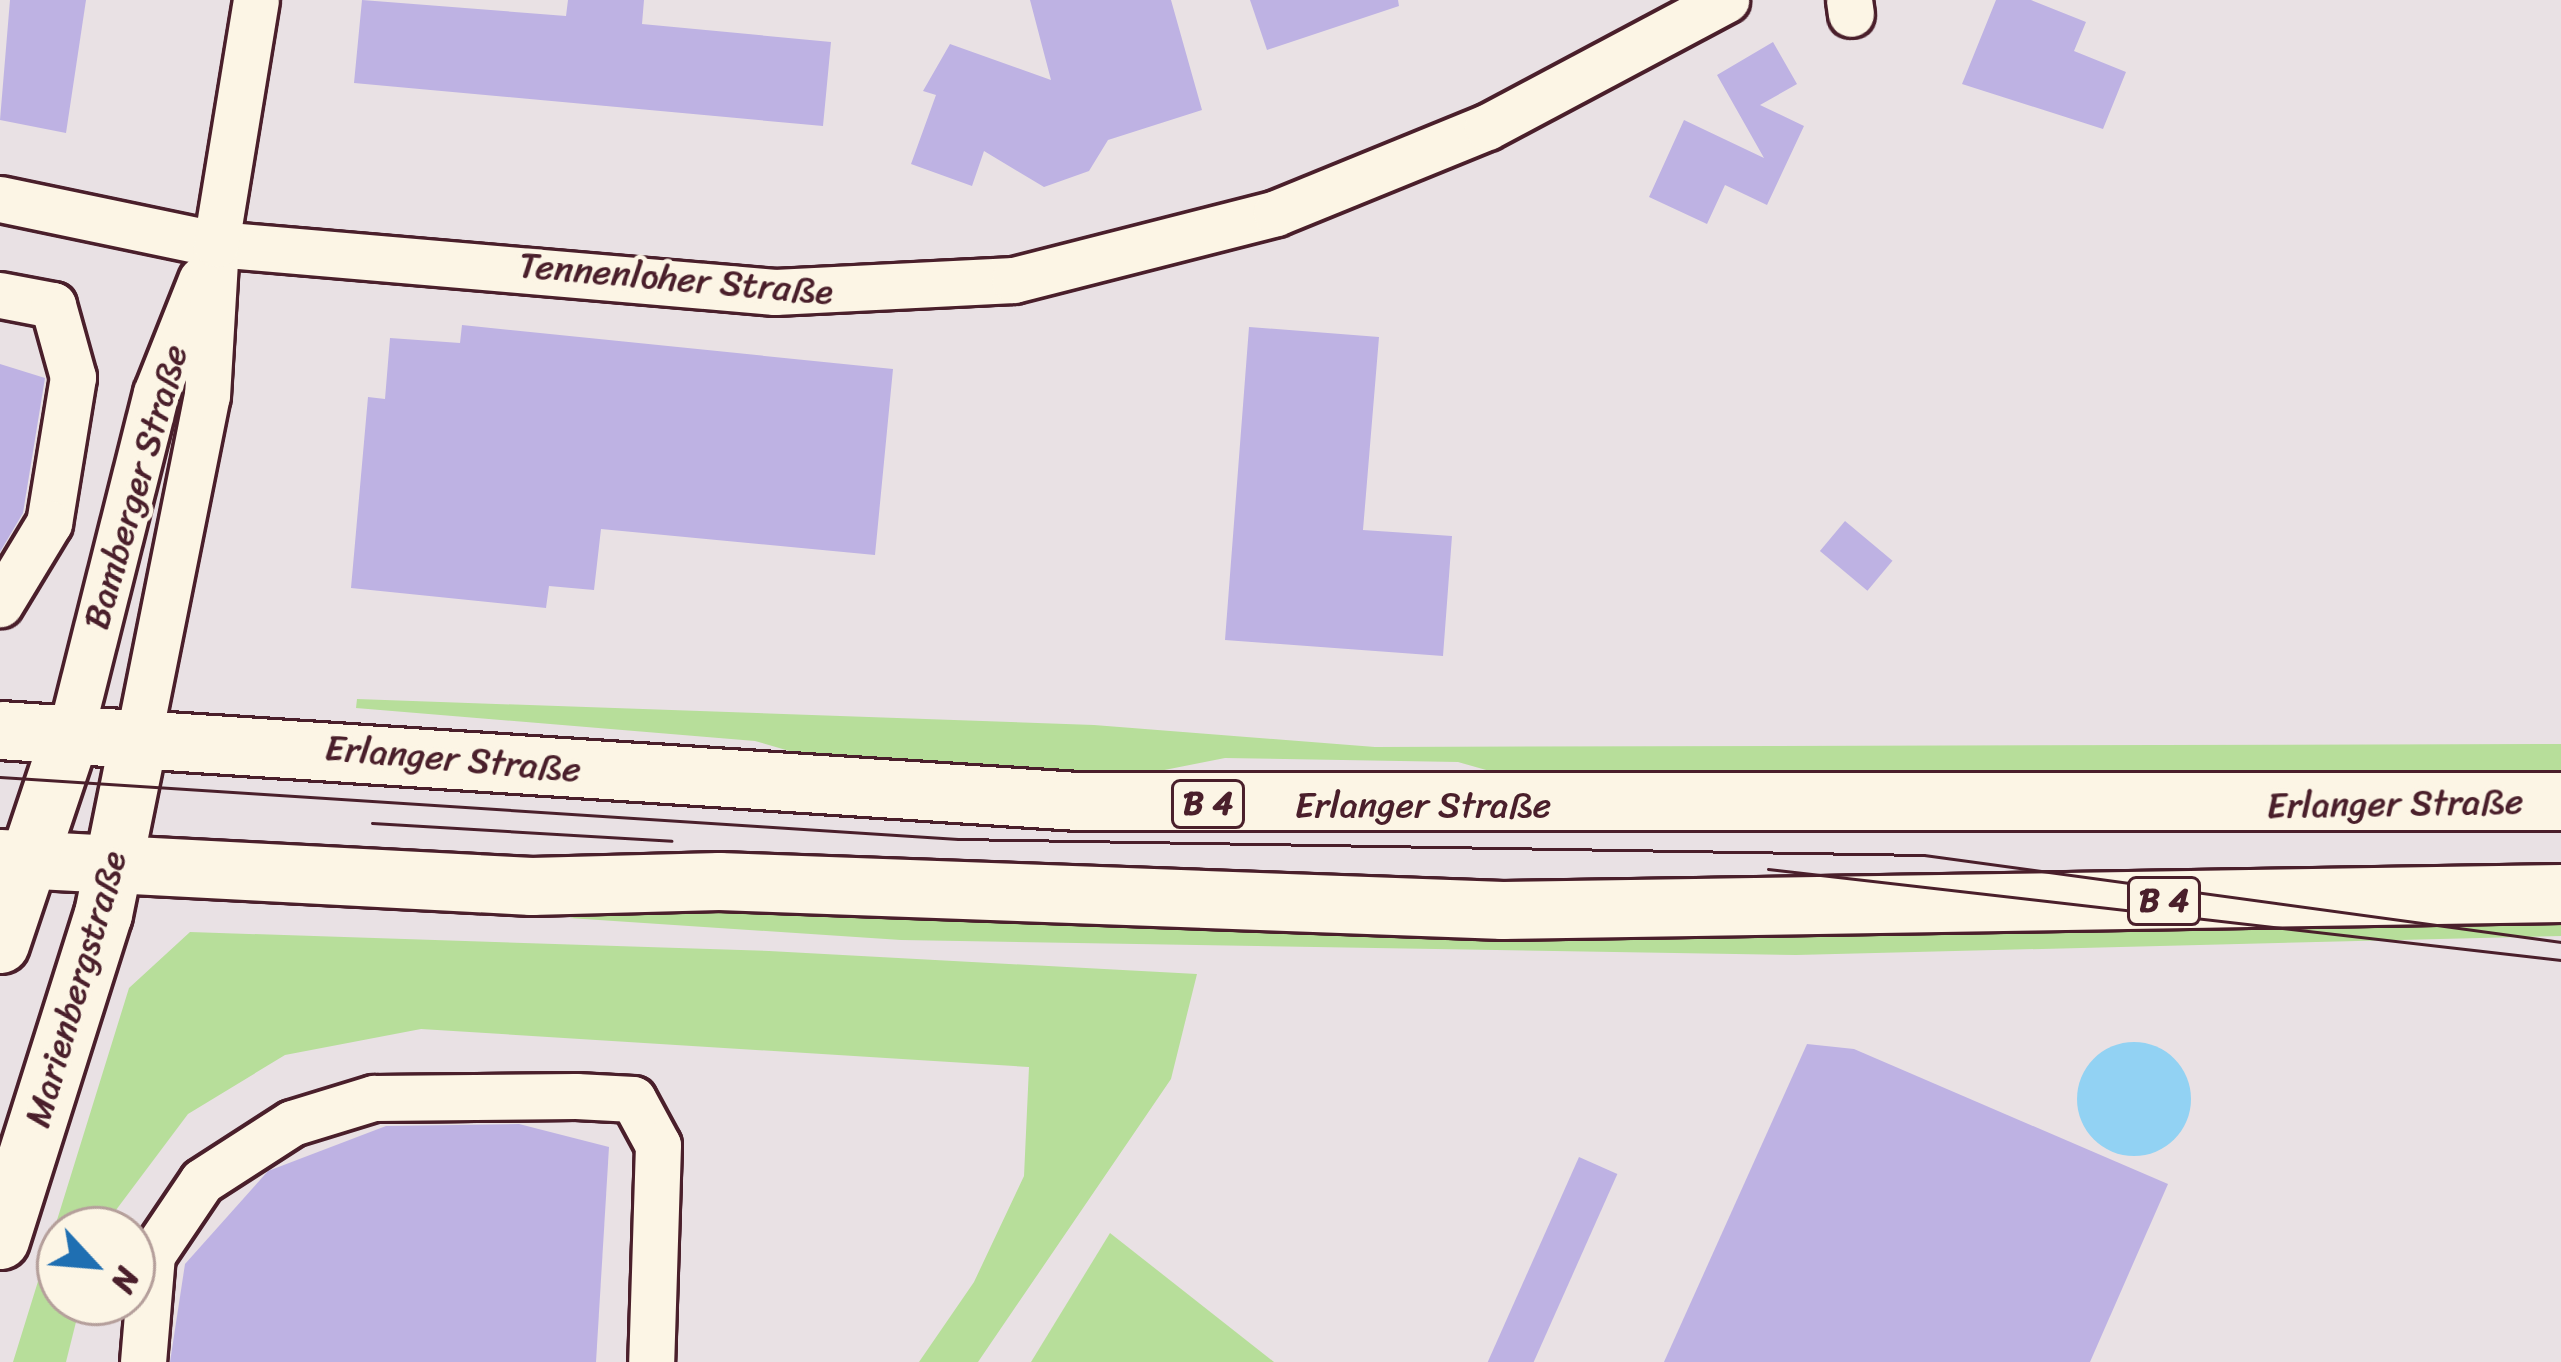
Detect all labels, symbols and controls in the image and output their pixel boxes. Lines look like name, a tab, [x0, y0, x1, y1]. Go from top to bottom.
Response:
street label: Tennenloher Straße	[517, 244, 835, 314]
street label: Bamberger Straße	[75, 339, 197, 635]
street label: Erlanger Straße	[323, 726, 583, 792]
road number: B 4	[1169, 777, 1247, 831]
street label: Erlanger Straße	[2266, 780, 2524, 828]
street label: Erlanger Straße	[1294, 784, 1552, 828]
street label: Marienbergstraße	[16, 846, 136, 1132]
road number: B 4	[2125, 874, 2203, 928]
north arrow	[36, 1206, 156, 1326]
text: N	[95, 1257, 157, 1303]

